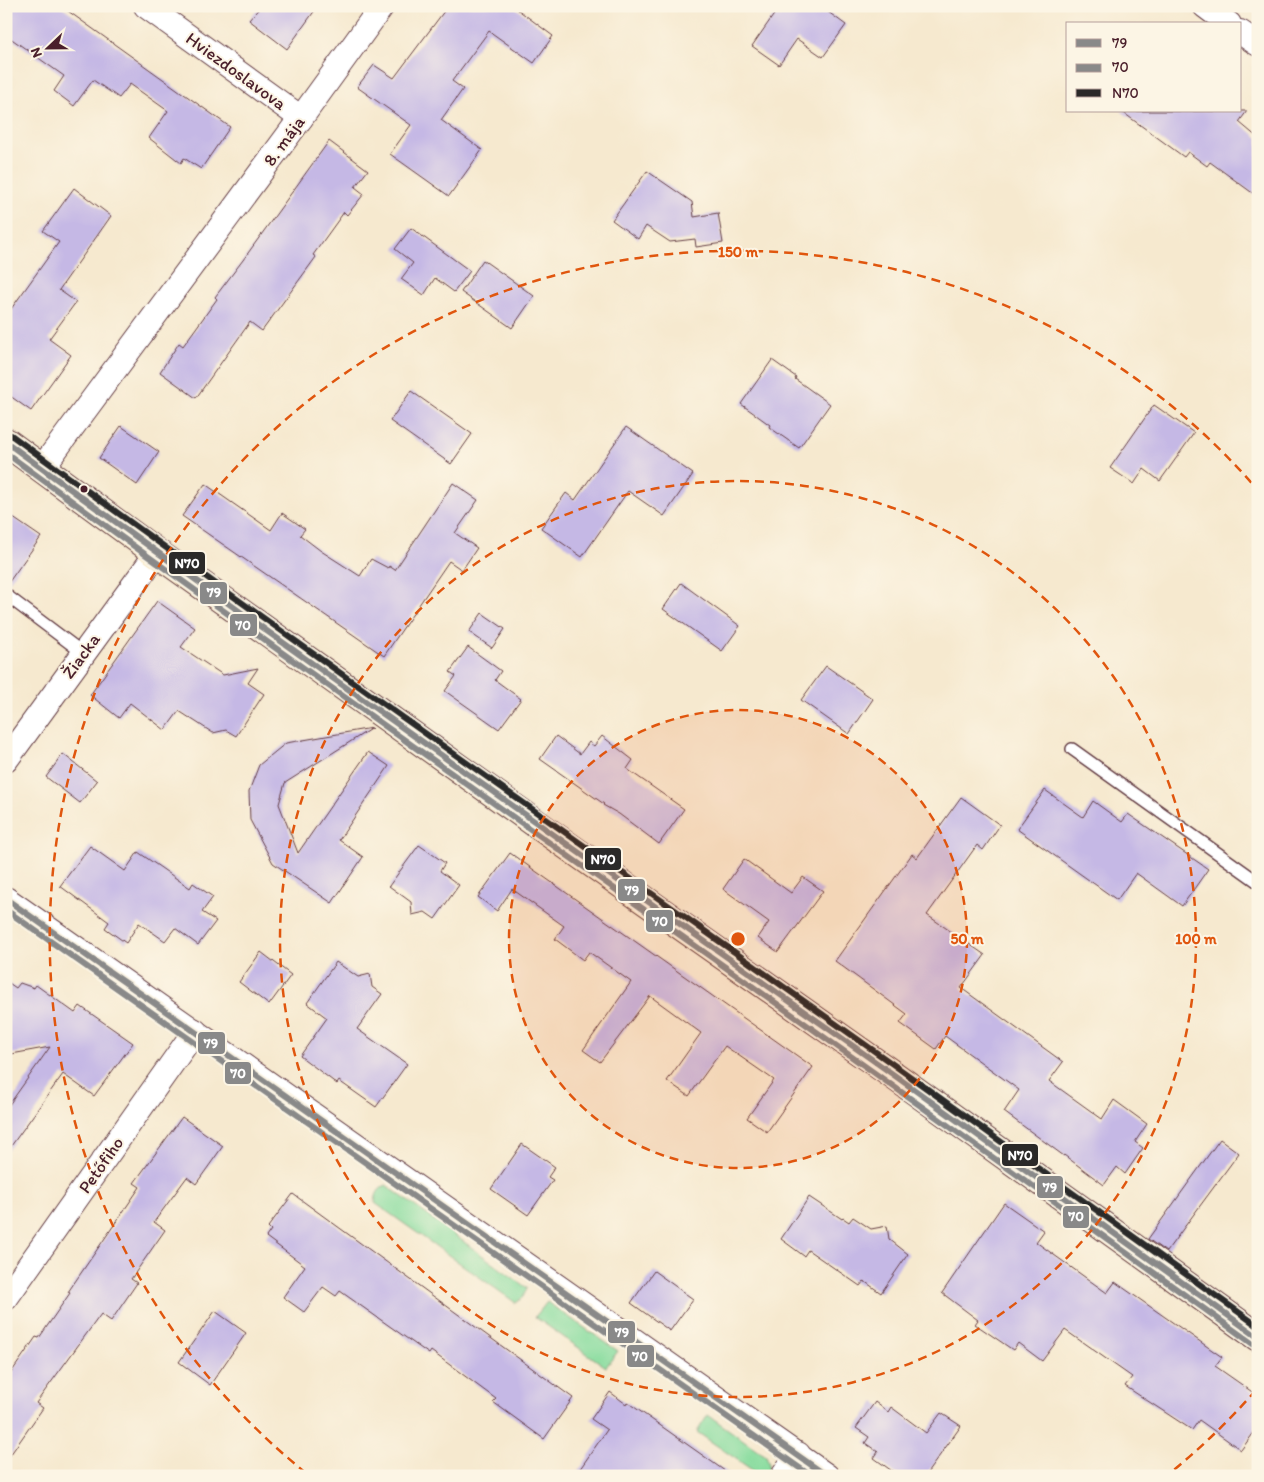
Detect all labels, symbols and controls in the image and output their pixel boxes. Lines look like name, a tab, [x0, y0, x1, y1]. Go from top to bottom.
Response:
north arrow	[22, 22, 72, 72]
legend	[1066, 22, 1242, 112]
street label: Hviezdoslavova	[182, 27, 291, 115]
text: 79	[1112, 34, 1127, 52]
text: N	[27, 45, 46, 60]
text: 70	[1112, 58, 1129, 76]
text: N70	[1112, 84, 1139, 102]
street label: 8. mája	[258, 111, 310, 170]
text: 150 m	[718, 243, 758, 261]
unlabelled marker	[79, 484, 89, 494]
line badge: N70	[168, 551, 206, 575]
text: N70	[174, 555, 200, 572]
line badge: 79	[199, 581, 228, 605]
text: 79	[206, 584, 221, 601]
line badge: 70	[229, 613, 258, 637]
text: 70	[234, 617, 251, 634]
street label: Žiacka	[57, 629, 105, 683]
line badge: N70	[584, 847, 622, 871]
text: N70	[590, 851, 616, 868]
line badge: 79	[617, 878, 646, 902]
text: 79	[624, 882, 639, 899]
line badge: 70	[645, 909, 674, 933]
text: 70	[651, 913, 668, 930]
centre of rings	[729, 930, 747, 948]
text: 50 m	[950, 930, 984, 948]
text: 100 m	[1175, 930, 1217, 948]
line badge: 79	[197, 1031, 226, 1055]
text: 79	[203, 1035, 218, 1052]
line badge: 70	[224, 1061, 252, 1085]
text: 70	[229, 1065, 246, 1082]
street label: Petőfiho	[74, 1132, 128, 1198]
line badge: N70	[1001, 1143, 1039, 1167]
text: N70	[1007, 1147, 1033, 1164]
line badge: 79	[1036, 1175, 1064, 1199]
text: 79	[1042, 1179, 1057, 1196]
line badge: 70	[1062, 1205, 1090, 1229]
text: 70	[1067, 1208, 1084, 1225]
line badge: 79	[607, 1320, 636, 1344]
text: 79	[614, 1324, 629, 1341]
line badge: 70	[626, 1344, 655, 1368]
text: 70	[631, 1348, 648, 1365]

